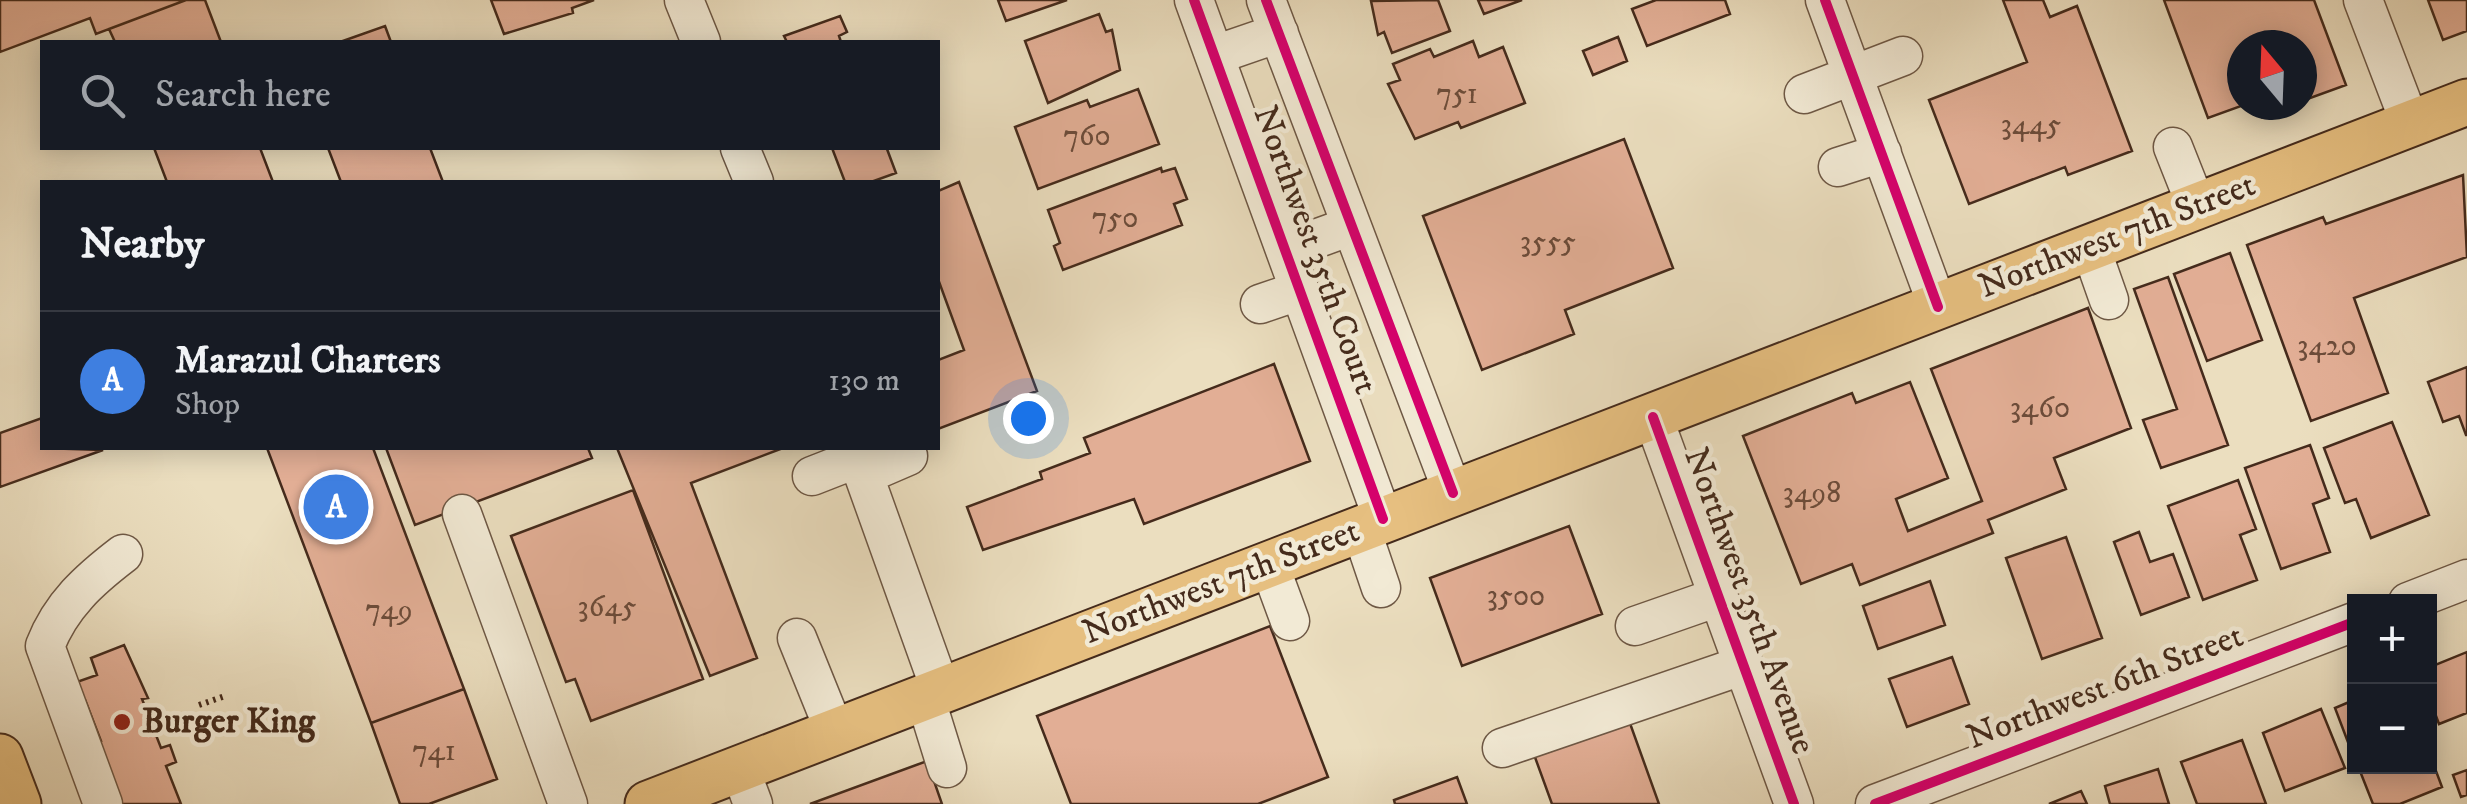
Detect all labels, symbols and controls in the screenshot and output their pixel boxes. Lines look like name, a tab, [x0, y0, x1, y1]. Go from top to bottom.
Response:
north arrow	[2227, 30, 2317, 120]
search box	[40, 40, 940, 150]
icon: search	[75, 68, 130, 123]
text: Search here	[155, 71, 331, 119]
house number: 751	[1436, 76, 1478, 113]
street label: Northwest 35th Court	[1242, 100, 1388, 400]
house number: 3445	[2001, 107, 2061, 144]
house number: 760	[1063, 118, 1111, 155]
street label: Northwest 7th Street	[1972, 163, 2262, 309]
house number: 750	[1092, 200, 1138, 237]
text: Nearby	[80, 219, 204, 271]
house number: 3555	[1520, 224, 1576, 261]
house number: 3420	[2297, 328, 2357, 365]
text: Marazul Charters	[175, 337, 441, 385]
text: A	[102, 361, 123, 401]
text: 130 m	[828, 361, 900, 401]
text: Shop	[175, 385, 240, 425]
house number: 3460	[2010, 390, 2070, 427]
your location	[1003, 393, 1054, 444]
street label: Northwest 35th Avenue	[1673, 442, 1825, 760]
pin: A	[304, 470, 368, 544]
house number: 3498	[1783, 475, 1841, 512]
street label: Northwest 7th Street	[1076, 509, 1366, 655]
house number: 3500	[1487, 578, 1545, 615]
house number: 3645	[578, 589, 636, 626]
house number: 749	[365, 592, 413, 629]
map controls	[2347, 594, 2437, 774]
button: +	[2347, 594, 2437, 684]
street label: Northwest 6th Street	[1961, 614, 2249, 760]
button: −	[2347, 684, 2437, 774]
place label: Burger King	[142, 700, 316, 744]
marker: Burger King	[111, 711, 133, 733]
house number: 741	[412, 733, 456, 770]

